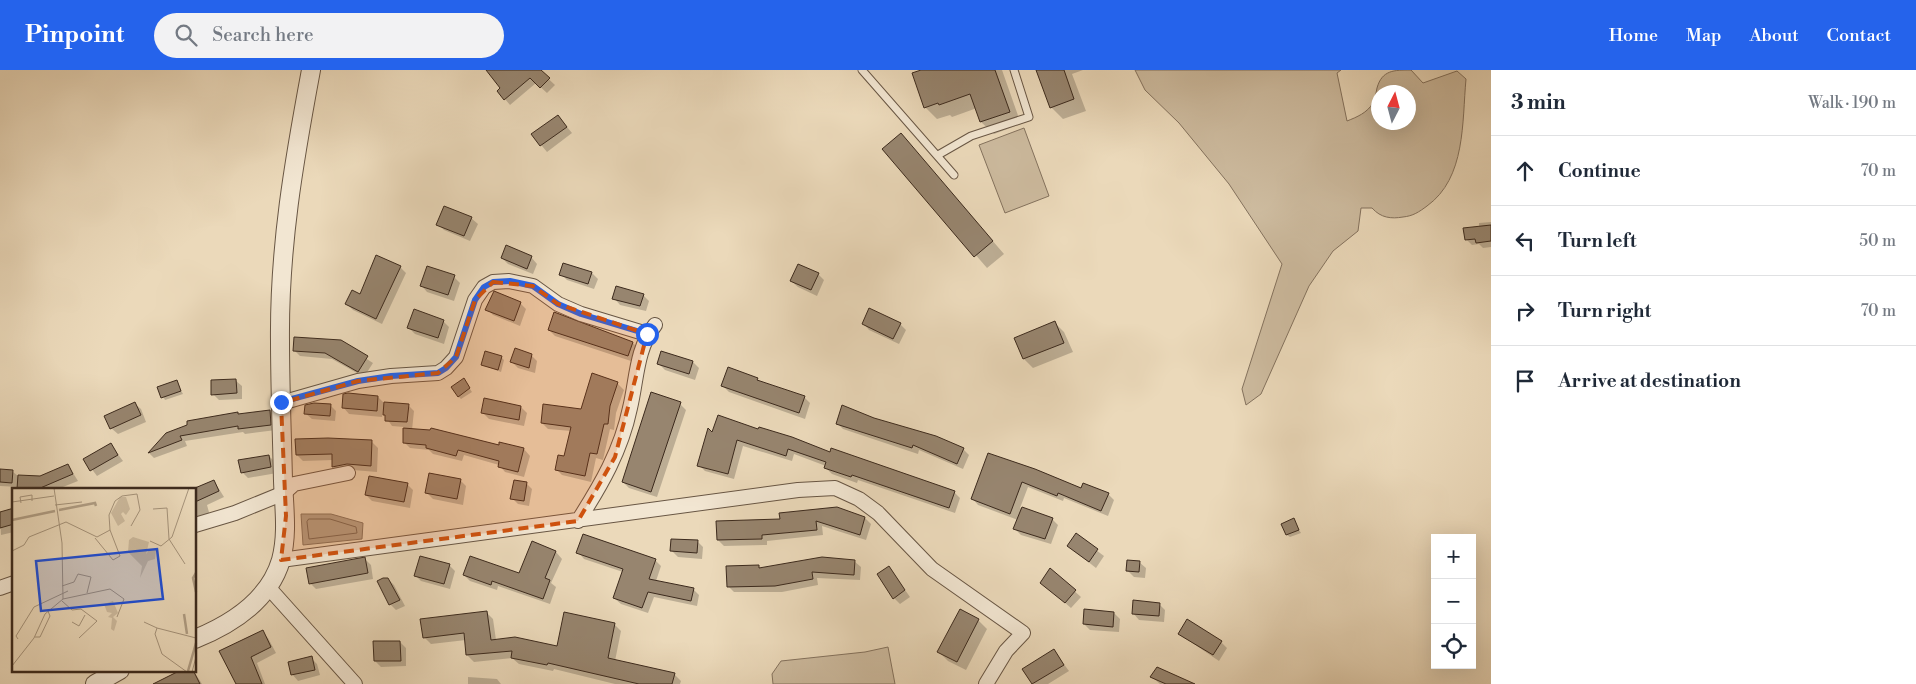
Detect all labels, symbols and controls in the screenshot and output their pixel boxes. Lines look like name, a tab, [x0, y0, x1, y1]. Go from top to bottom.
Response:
search box	[154, 13, 504, 58]
text: Pinpoint	[25, 20, 124, 50]
icon: search	[172, 21, 200, 49]
text: Search here	[212, 23, 314, 47]
text: Home	[1609, 24, 1658, 47]
text: Map	[1686, 24, 1722, 47]
text: About	[1750, 24, 1799, 47]
text: Contact	[1827, 24, 1891, 47]
north arrow	[1371, 85, 1416, 130]
text: 3 min	[1511, 90, 1566, 116]
text: Walk · 190 m	[1808, 93, 1896, 113]
icon: ahead	[1511, 157, 1539, 185]
text: Continue	[1558, 159, 1641, 183]
text: 70 m	[1860, 161, 1896, 181]
icon: left	[1511, 227, 1539, 255]
text: Turn left	[1558, 229, 1637, 253]
text: 50 m	[1859, 231, 1896, 251]
icon: right	[1511, 297, 1539, 325]
text: Turn right	[1558, 299, 1651, 323]
text: 70 m	[1860, 301, 1896, 321]
route start	[636, 323, 659, 346]
icon: arrive	[1511, 367, 1539, 395]
text: Arrive at destination	[1558, 369, 1741, 393]
route end	[270, 391, 293, 414]
inset map	[12, 488, 196, 672]
map controls	[1431, 534, 1476, 669]
button: +	[1431, 534, 1476, 579]
button: −	[1431, 579, 1476, 624]
button: locate	[1431, 624, 1476, 669]

